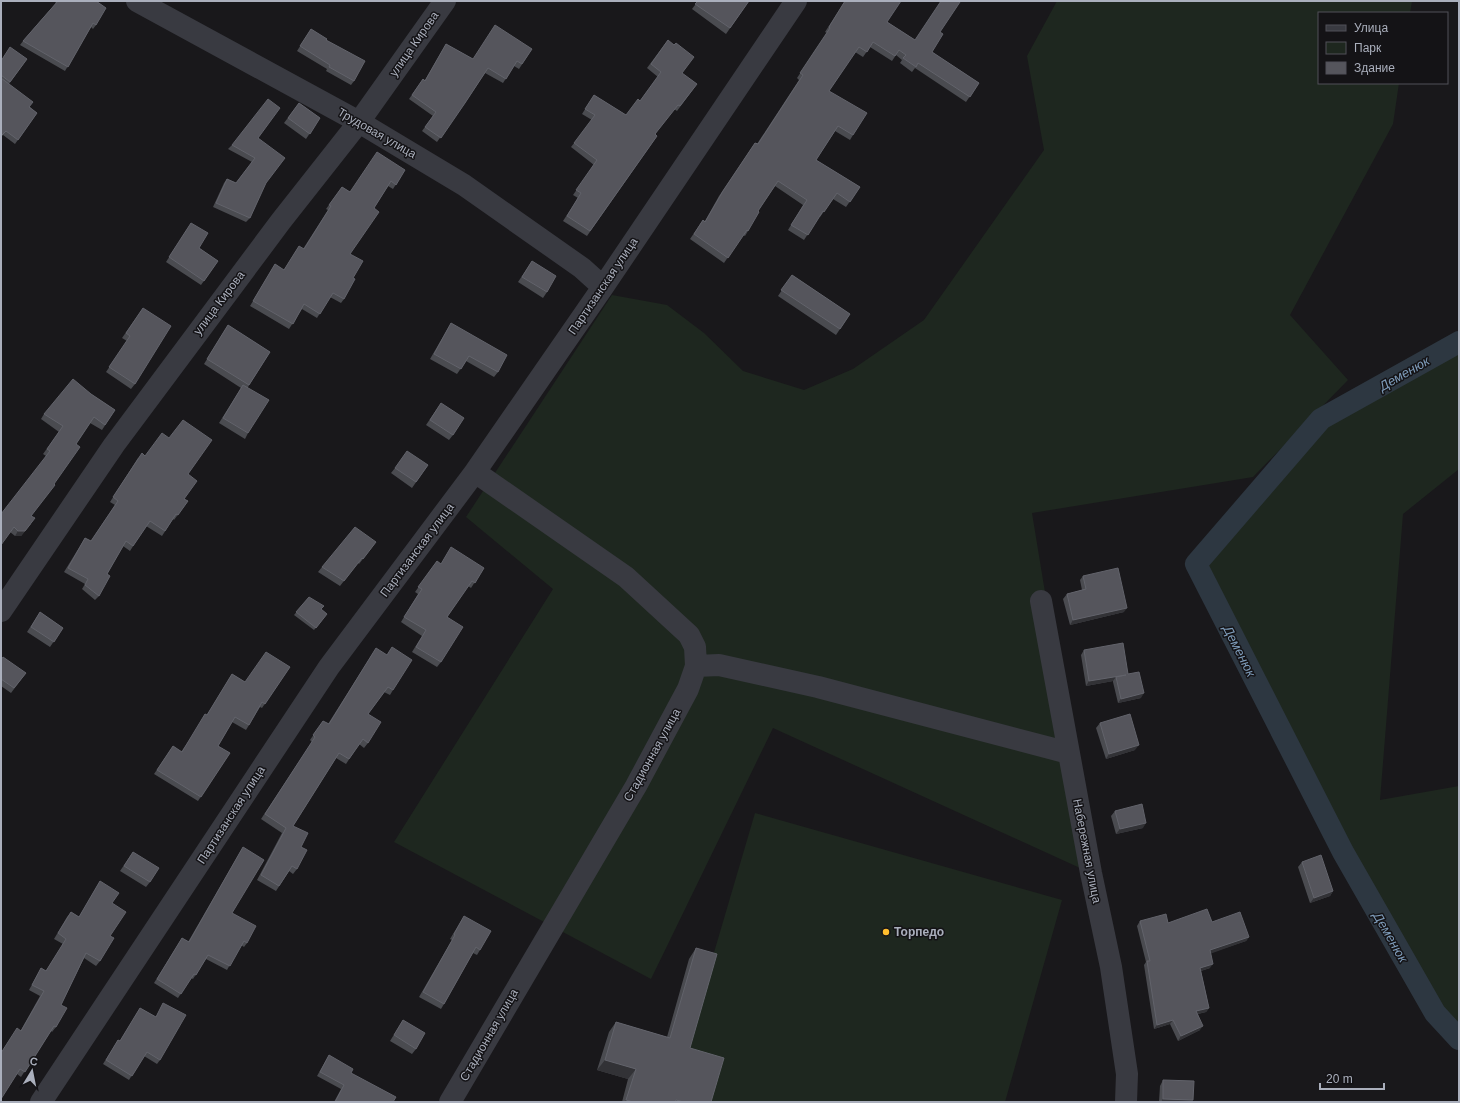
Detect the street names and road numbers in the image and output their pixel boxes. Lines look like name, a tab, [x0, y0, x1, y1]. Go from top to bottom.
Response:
street label: улица Кирова	[386, 8, 442, 79]
street label: Трудовая улица	[335, 105, 419, 161]
street label: Партизанская улица	[565, 235, 641, 337]
street label: улица Кирова	[190, 268, 248, 338]
street label: Партизанская улица	[377, 500, 457, 600]
street label: Стадионная улица	[621, 706, 683, 804]
street label: Партизанская улица	[194, 763, 268, 866]
street label: Набережная улица	[1070, 798, 1104, 905]
street label: Стадионная улица	[457, 986, 521, 1083]

